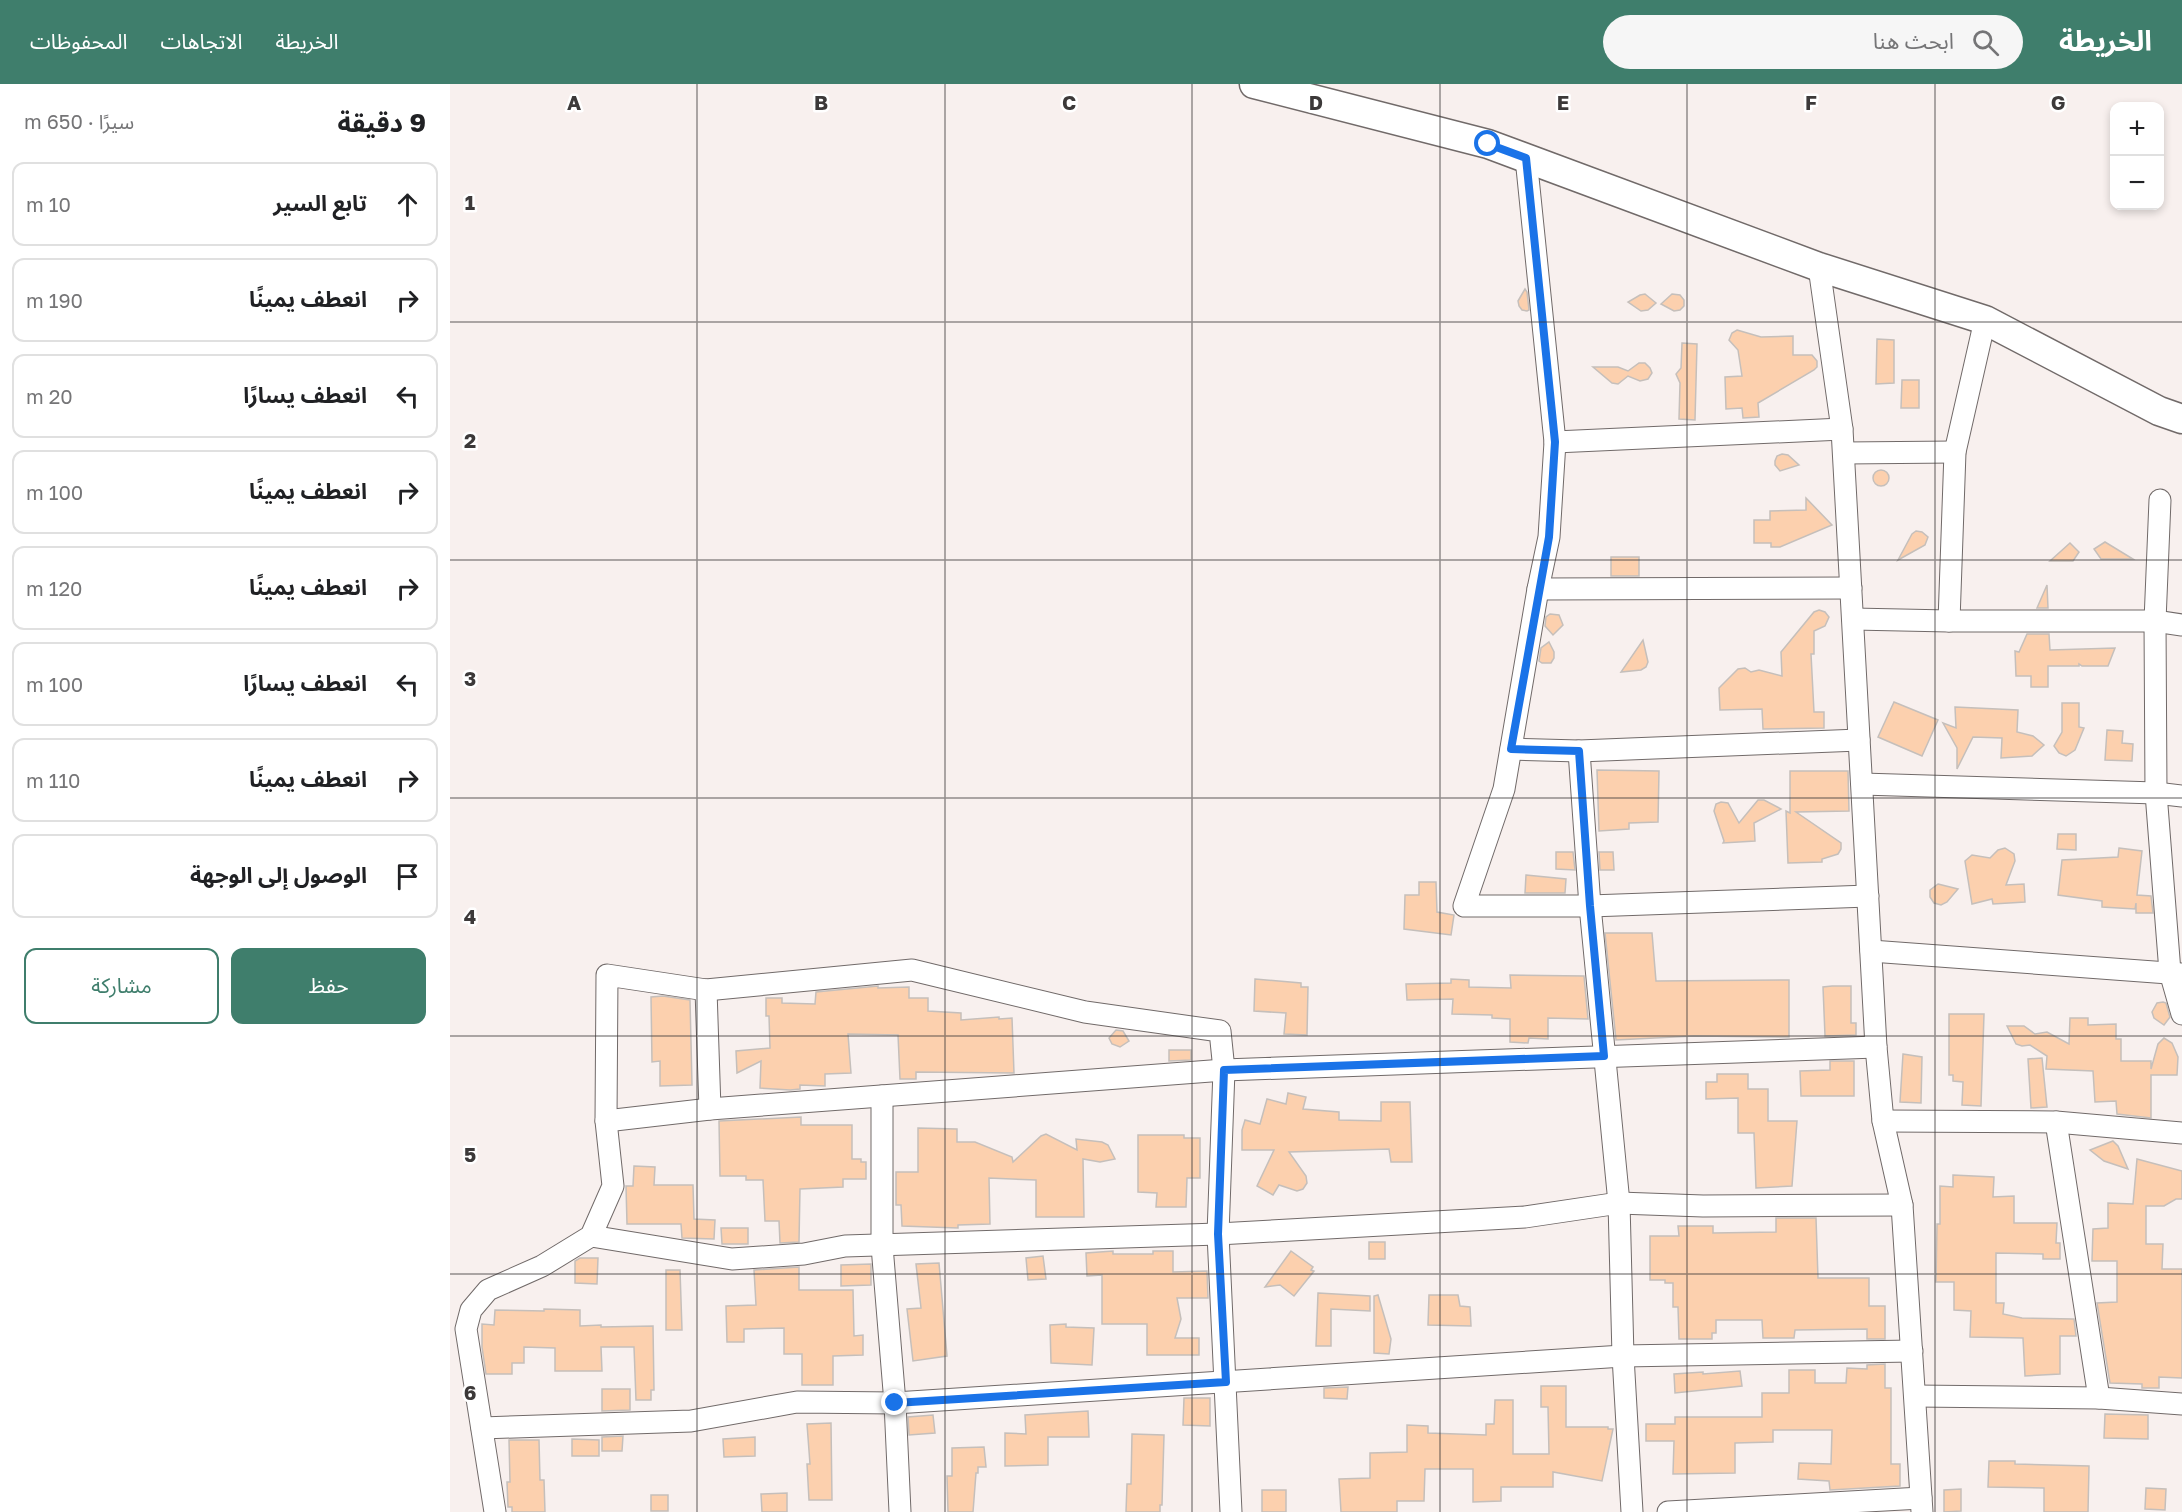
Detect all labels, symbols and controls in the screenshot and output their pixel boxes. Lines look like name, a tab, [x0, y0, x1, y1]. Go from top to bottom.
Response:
search box	[1603, 15, 2023, 69]
text: الخريطة	[2059, 24, 2152, 57]
icon: search	[1969, 26, 2002, 59]
text: ابحث هنا	[1873, 27, 1954, 54]
text: المحفوظات	[30, 28, 127, 54]
text: الاتجاهات	[160, 28, 242, 54]
text: الخريطة	[275, 28, 338, 54]
text: A	[567, 90, 581, 114]
text: B	[814, 90, 828, 114]
text: C	[1062, 90, 1076, 114]
text: D	[1309, 90, 1323, 114]
text: E	[1557, 90, 1569, 114]
text: F	[1805, 90, 1817, 114]
text: G	[2051, 90, 2065, 114]
map controls	[2110, 102, 2164, 210]
button: +	[2110, 102, 2164, 156]
text: 9 دقيقة	[338, 107, 426, 138]
text: سيرًا · 650 m	[24, 109, 134, 133]
route start	[1474, 130, 1500, 156]
button: −	[2110, 156, 2164, 210]
icon: ahead	[391, 188, 424, 221]
text: تابع السير	[273, 189, 367, 216]
text: 1	[465, 190, 475, 214]
text: 10 m	[26, 192, 71, 216]
icon: right	[391, 284, 424, 317]
text: انعطف يمينًا	[249, 285, 367, 312]
text: 190 m	[26, 288, 83, 312]
icon: left	[391, 380, 424, 413]
text: انعطف يسارًا	[243, 381, 367, 408]
text: 20 m	[26, 384, 73, 408]
text: 2	[464, 428, 476, 452]
icon: right	[391, 476, 424, 509]
text: انعطف يمينًا	[249, 477, 367, 504]
text: 100 m	[26, 480, 83, 504]
icon: right	[391, 572, 424, 605]
text: انعطف يمينًا	[249, 573, 367, 600]
text: 120 m	[26, 576, 82, 600]
text: 3	[464, 666, 476, 690]
icon: left	[391, 668, 424, 701]
text: انعطف يسارًا	[243, 669, 367, 696]
text: 100 m	[26, 672, 83, 696]
icon: right	[391, 764, 424, 797]
text: انعطف يمينًا	[249, 765, 367, 792]
text: 110 m	[26, 768, 81, 792]
icon: arrive	[391, 860, 424, 893]
text: الوصول إلى الوجهة	[190, 861, 367, 888]
text: 4	[464, 904, 476, 928]
button: مشاركة	[24, 948, 219, 1024]
button: حفظ	[231, 948, 426, 1024]
text: 5	[464, 1142, 476, 1166]
text: 6	[464, 1380, 476, 1404]
route end	[881, 1389, 907, 1415]

